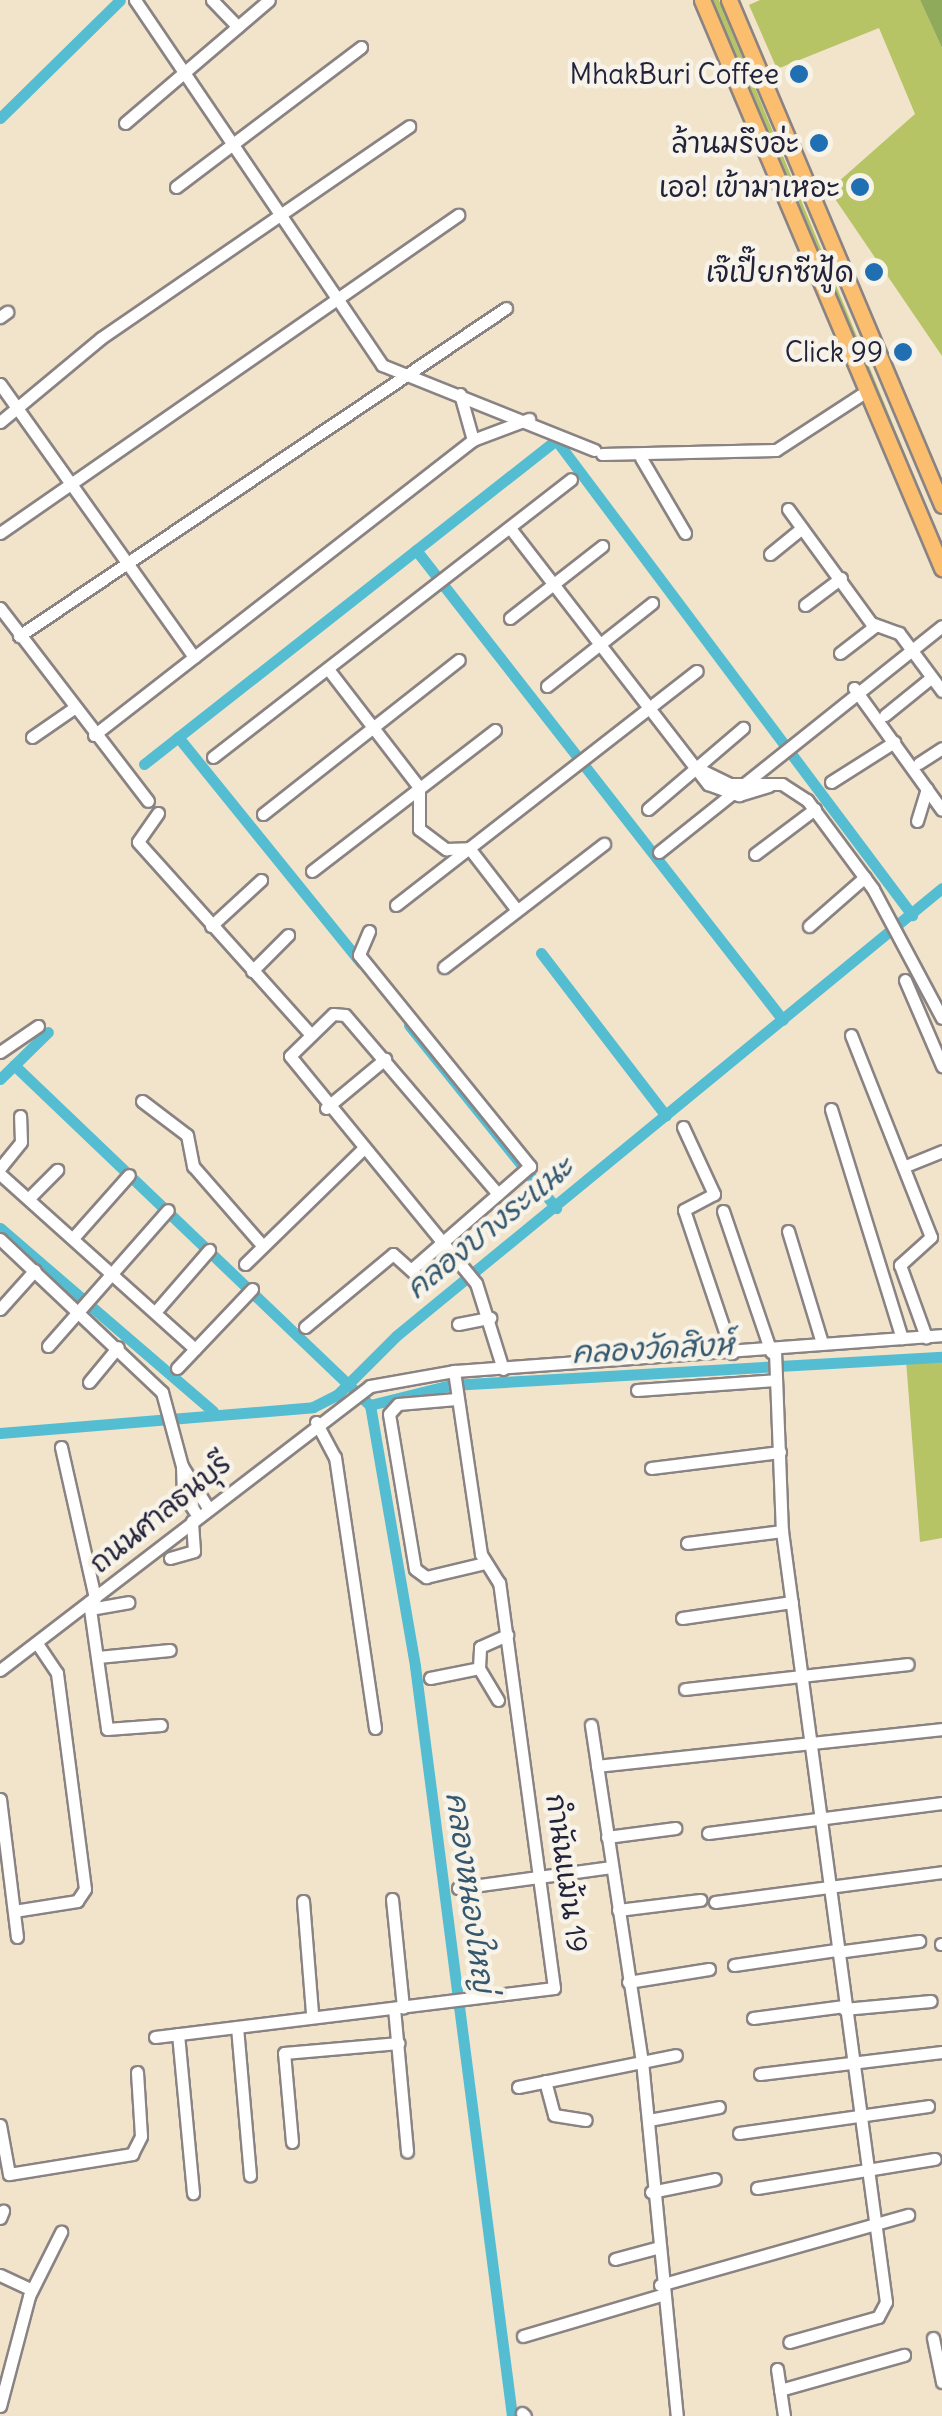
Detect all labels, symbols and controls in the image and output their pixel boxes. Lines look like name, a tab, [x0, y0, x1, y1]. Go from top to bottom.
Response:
place label: MhakBuri Coffee	[570, 57, 779, 91]
marker: MhakBuri Coffee	[788, 63, 810, 85]
place label: ล้านมรึงอ่ะ	[671, 126, 799, 160]
marker: ล้านมรึงอ่ะ	[808, 132, 830, 154]
place label: เออ! เข้ามาเหอะ	[659, 170, 840, 204]
marker: เออ! เข้ามาเหอะ	[849, 176, 871, 198]
place label: เจ๊เปี๊ยกซีฟู้ด	[706, 255, 854, 289]
marker: เจ๊เปี๊ยกซีฟู้ด	[863, 261, 885, 283]
place label: Click 99	[785, 335, 883, 369]
marker: Click 99	[892, 341, 914, 363]
water label: คลองบางระแนะ	[398, 1148, 580, 1306]
water label: คลองวัดสิงห์	[571, 1326, 735, 1370]
street label: ถนนศาลธนบุรี	[83, 1446, 237, 1580]
water label: คลองหนองใหญ่	[439, 1790, 503, 1994]
street label: กำนันแม้น 19	[539, 1791, 595, 1955]

